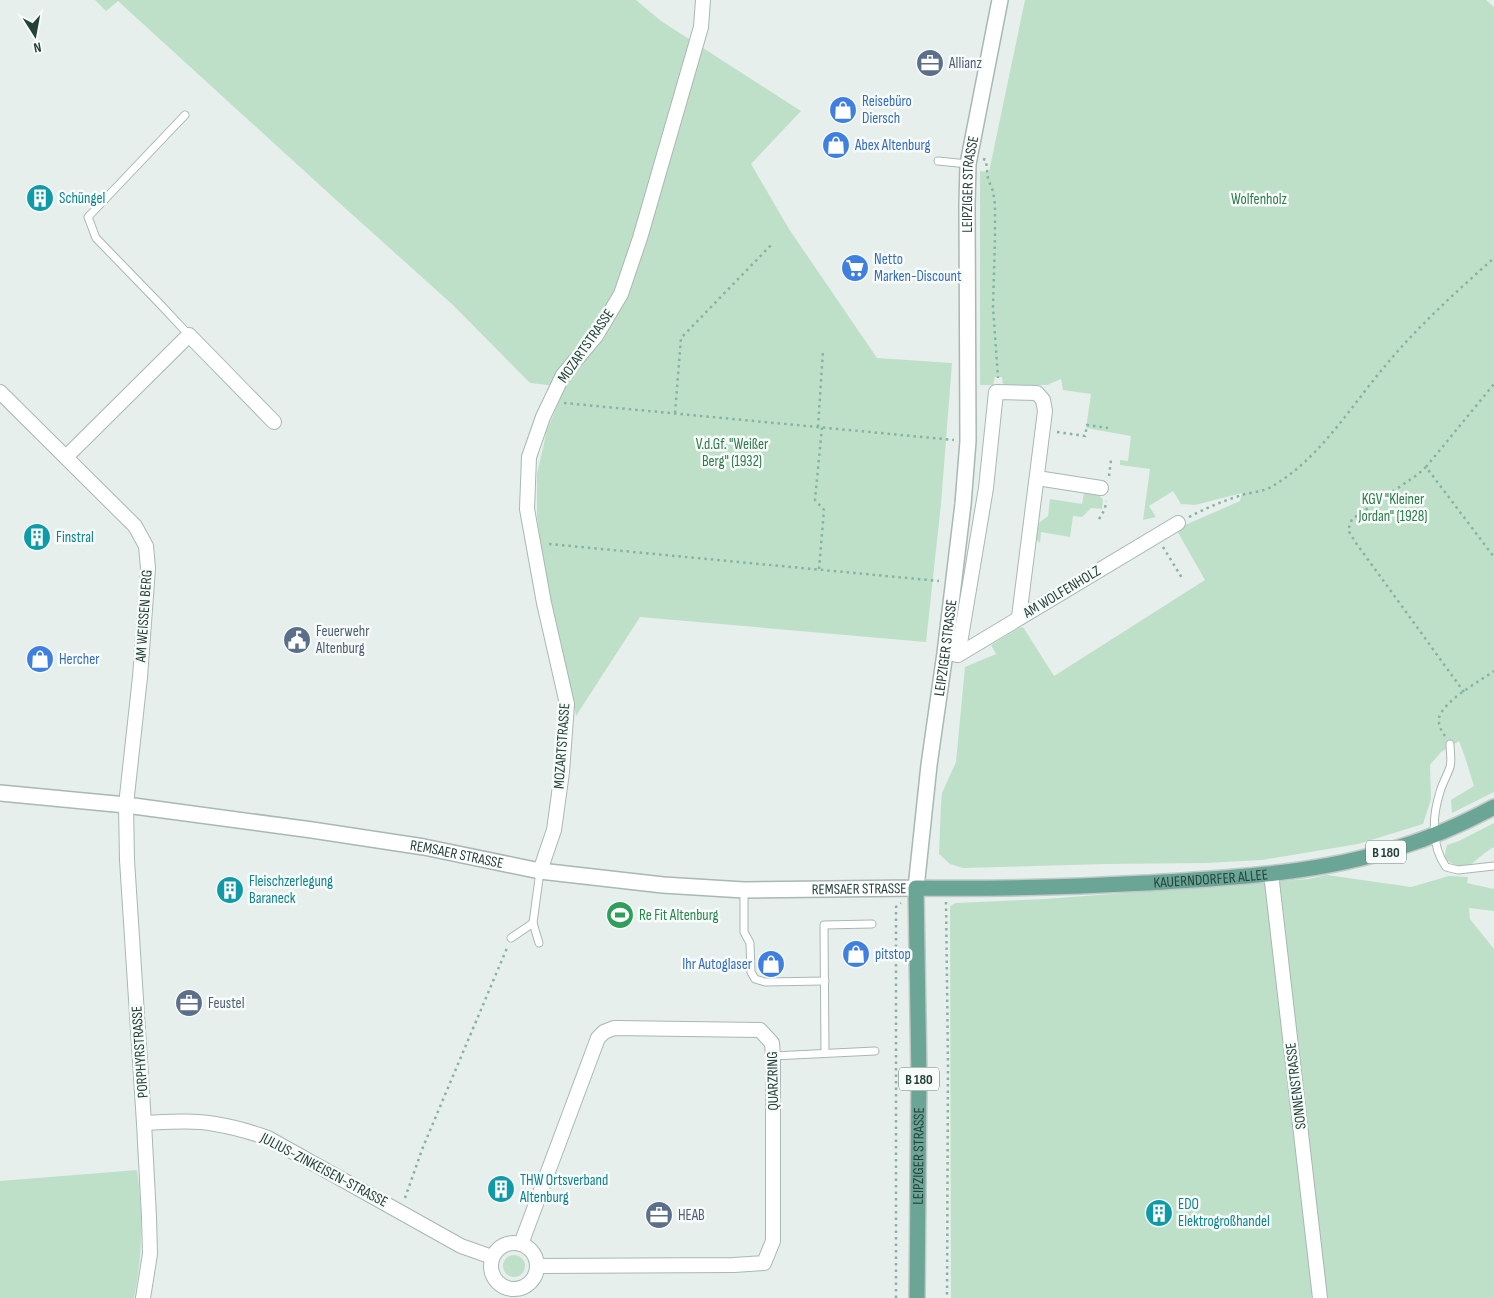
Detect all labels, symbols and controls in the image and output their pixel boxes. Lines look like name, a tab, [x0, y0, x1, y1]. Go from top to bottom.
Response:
north arrow	[10, 10, 60, 60]
text: N	[32, 38, 43, 56]
office icon: Allianz	[915, 48, 945, 78]
place label: Allianz	[948, 54, 982, 73]
place label: Reisebüro Diersch	[862, 92, 912, 128]
shop icon: Reisebüro Diersch	[828, 95, 858, 125]
shop icon: Abex Altenburg	[821, 130, 851, 160]
street label: LEIPZIGER STRASSE	[957, 134, 983, 233]
place label: Abex Altenburg	[854, 136, 930, 155]
building icon: Schüngel	[25, 183, 55, 213]
place label: Schüngel	[59, 189, 105, 208]
park label: Wolfenholz	[1231, 190, 1288, 209]
place label: Netto Marken-Discount	[874, 250, 962, 286]
supermarket icon: Netto Marken-Discount	[840, 253, 870, 283]
street label: MOZARTSTRASSE	[554, 305, 618, 387]
park label: V.d.Gf. "Weißer Berg" (1932)	[696, 435, 769, 471]
park label: KGV "Kleiner Jordan" (1928)	[1357, 490, 1428, 526]
building icon: Finstral	[22, 522, 52, 552]
place label: Finstral	[56, 528, 94, 547]
street label: AM WOLFENHOLZ	[1019, 561, 1104, 623]
street label: AM WEISSEN BERG	[131, 569, 157, 664]
street label: LEIPZIGER STRASSE	[929, 598, 961, 697]
place label: Feuerwehr Altenburg	[315, 622, 370, 658]
public building icon: Feuerwehr Altenburg	[282, 625, 312, 655]
shop icon: Hercher	[25, 644, 55, 674]
place label: Hercher	[59, 650, 100, 669]
street label: MOZARTSTRASSE	[550, 702, 574, 790]
street label: REMSAER STRASSE	[409, 836, 505, 873]
road number: B 180	[1366, 840, 1406, 864]
street label: KAUERNDORFER ALLEE	[1153, 865, 1269, 892]
place label: Fleischzerlegung Baraneck	[249, 872, 333, 908]
building icon: Fleischzerlegung Baraneck	[215, 875, 245, 905]
street label: REMSAER STRASSE	[812, 879, 907, 899]
sports icon: Re Fit Altenburg	[605, 900, 635, 930]
place label: Re Fit Altenburg	[639, 906, 719, 925]
shop icon: pitstop	[841, 939, 871, 969]
place label: pitstop	[875, 945, 911, 964]
shop icon: Ihr Autoglaser	[756, 949, 786, 979]
place label: Ihr Autoglaser	[682, 955, 753, 974]
office icon: Feustel	[174, 988, 204, 1018]
place label: Feustel	[208, 994, 244, 1013]
street label: PORPHYRSTRASSE	[127, 1005, 153, 1099]
street label: SONNENSTRASSE	[1281, 1041, 1311, 1131]
street label: QUARZRING	[763, 1051, 783, 1111]
road number: B 180	[899, 1068, 939, 1090]
street label: LEIPZIGER STRASSE	[908, 1107, 928, 1205]
street label: JULIUS-ZINKEISEN-STRASSE	[256, 1128, 391, 1212]
place label: THW Ortsverband Altenburg	[519, 1171, 608, 1207]
building icon: THW Ortsverband Altenburg	[486, 1174, 516, 1204]
place label: EDO Elektrogroßhandel	[1178, 1195, 1270, 1231]
building icon: EDO Elektrogroßhandel	[1144, 1198, 1174, 1228]
office icon: HEAB	[644, 1200, 674, 1230]
place label: HEAB	[678, 1206, 705, 1225]

